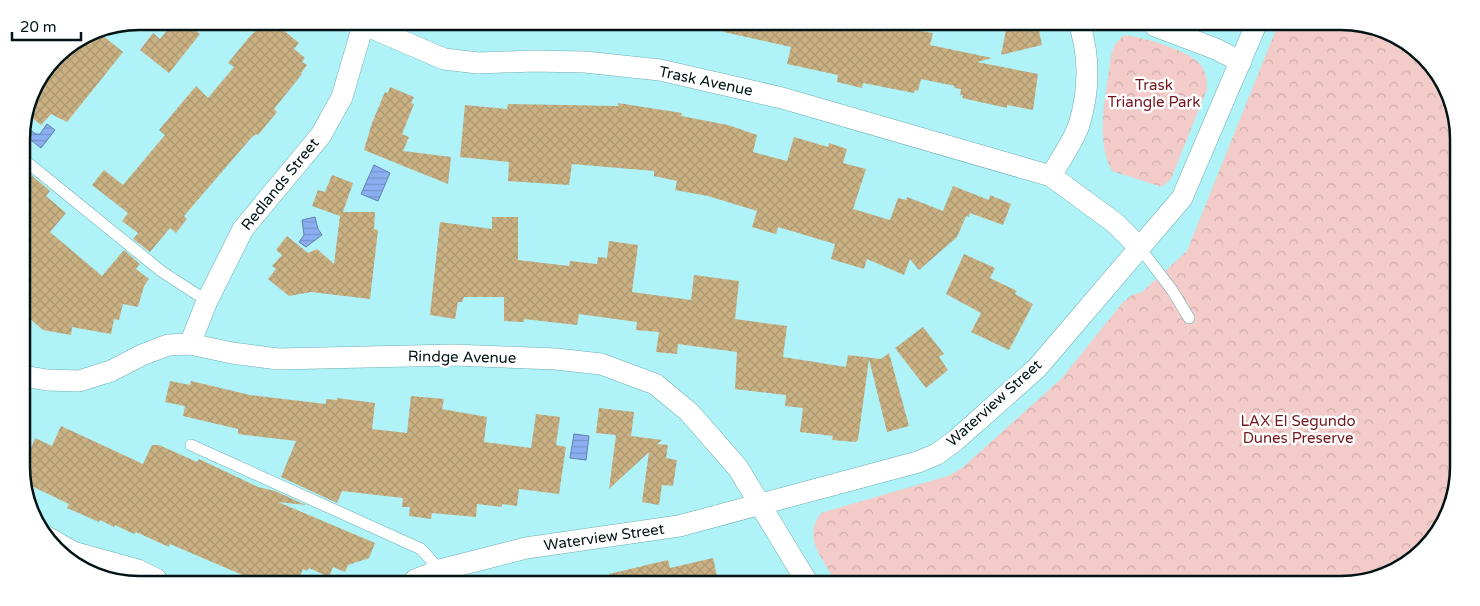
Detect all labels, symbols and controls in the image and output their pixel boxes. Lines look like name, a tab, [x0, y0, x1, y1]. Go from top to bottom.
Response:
scale bar	[12, 10, 81, 42]
text: 20 m	[20, 18, 57, 36]
street label: Trask Avenue	[657, 62, 755, 100]
park label: Trask Triangle Park	[1108, 76, 1200, 111]
street label: Redlands Street	[237, 134, 323, 234]
street label: Rindge Avenue	[408, 347, 516, 367]
street label: Waterview Street	[943, 356, 1045, 450]
park label: LAX El Segundo Dunes Preserve	[1240, 412, 1356, 447]
street label: Waterview Street	[543, 520, 666, 554]

